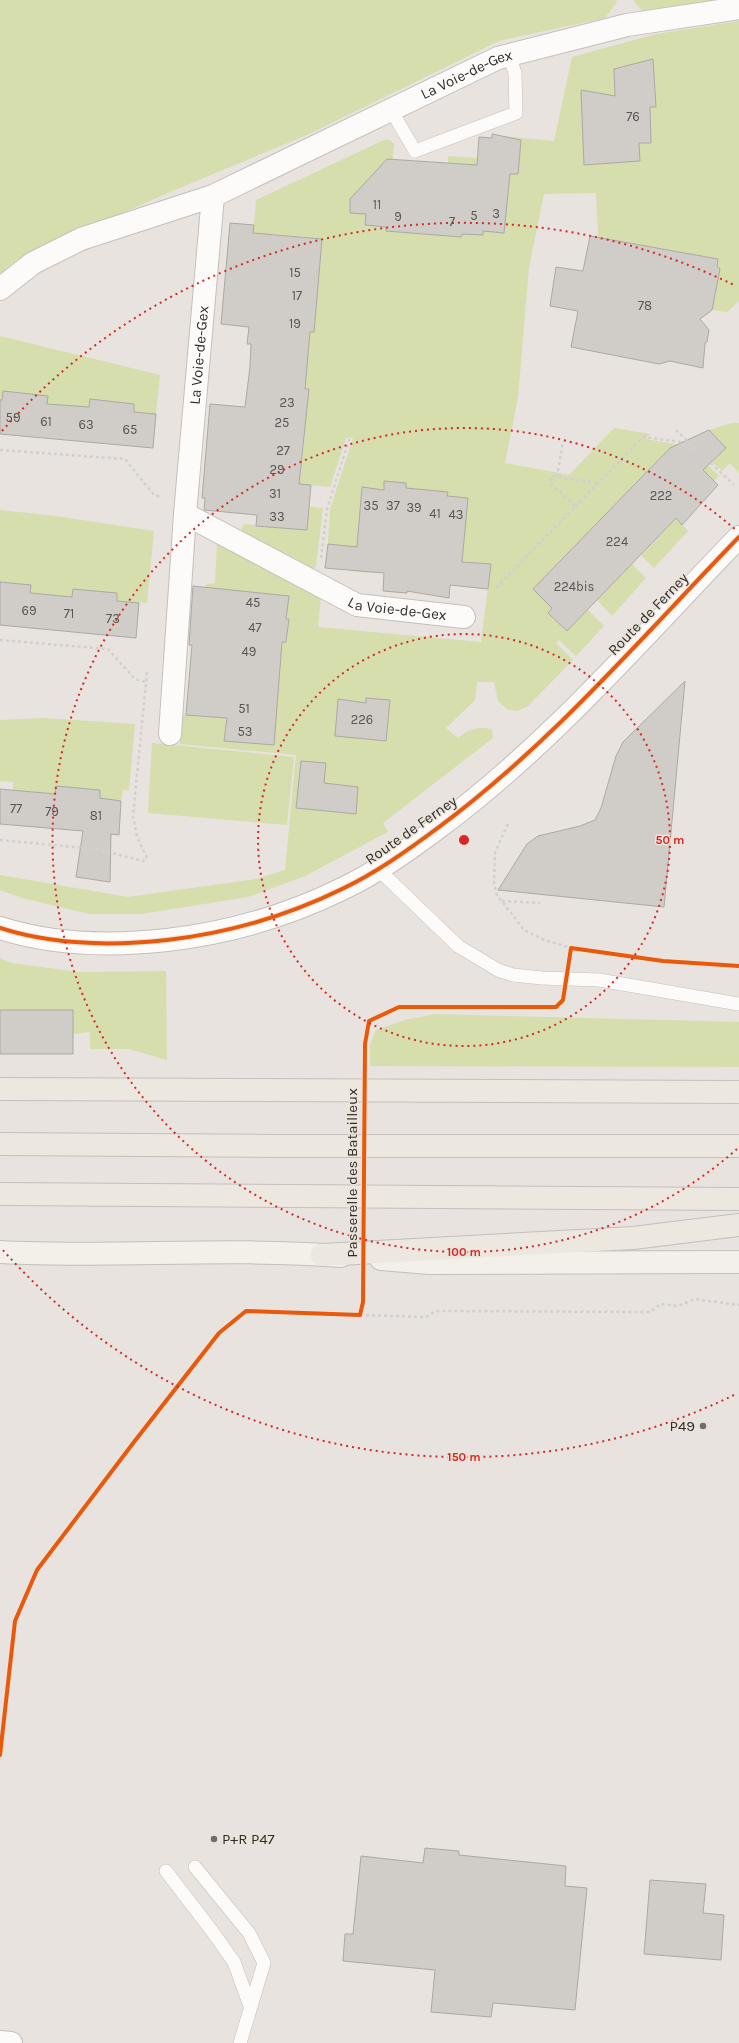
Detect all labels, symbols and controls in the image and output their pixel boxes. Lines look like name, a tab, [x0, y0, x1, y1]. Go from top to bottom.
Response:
street label: La Voie-de-Gex	[418, 46, 515, 103]
house number: 76	[626, 109, 640, 124]
house number: 11	[373, 197, 381, 212]
house number: 3	[492, 206, 500, 221]
house number: 5	[470, 208, 478, 223]
house number: 9	[394, 209, 402, 224]
house number: 7	[449, 214, 455, 229]
house number: 15	[289, 265, 301, 280]
house number: 17	[292, 288, 302, 303]
house number: 78	[638, 298, 652, 313]
street label: La Voie-de-Gex	[186, 305, 212, 405]
house number: 19	[289, 316, 301, 331]
house number: 23	[279, 395, 295, 410]
house number: 59	[6, 410, 20, 425]
house number: 61	[40, 414, 52, 429]
house number: 25	[275, 415, 289, 430]
house number: 63	[78, 417, 94, 432]
house number: 65	[123, 422, 137, 437]
house number: 27	[276, 443, 290, 458]
house number: 29	[269, 462, 285, 477]
house number: 31	[269, 486, 281, 501]
house number: 222	[650, 488, 672, 503]
house number: 35	[363, 498, 379, 513]
house number: 37	[386, 498, 400, 513]
house number: 39	[406, 500, 422, 515]
house number: 41	[429, 506, 441, 521]
house number: 43	[449, 507, 463, 522]
house number: 33	[269, 509, 285, 524]
house number: 224	[606, 534, 628, 549]
street label: Route de Ferney	[604, 569, 692, 659]
house number: 224bis	[554, 579, 595, 594]
street label: La Voie-de-Gex	[345, 593, 448, 624]
house number: 45	[246, 595, 260, 610]
house number: 69	[22, 603, 36, 618]
house number: 71	[64, 606, 74, 621]
house number: 73	[106, 611, 120, 626]
house number: 47	[248, 620, 262, 635]
house number: 49	[242, 644, 256, 659]
house number: 51	[238, 701, 250, 716]
house number: 226	[351, 712, 373, 727]
house number: 53	[237, 724, 253, 739]
street label: Route de Ferney	[362, 792, 460, 868]
house number: 77	[10, 801, 22, 816]
house number: 79	[45, 804, 59, 819]
house number: 81	[90, 808, 102, 823]
centre of rings	[457, 833, 471, 847]
text: 50 m	[656, 833, 685, 847]
street label: Passerelle des Batailleux	[343, 1088, 361, 1258]
text: 100 m	[447, 1245, 481, 1259]
place label: P49	[670, 1417, 695, 1435]
marker: P49	[698, 1421, 708, 1431]
text: 150 m	[447, 1450, 481, 1464]
place label: P+R P47	[222, 1830, 275, 1848]
marker: P+R P47	[209, 1834, 219, 1844]

